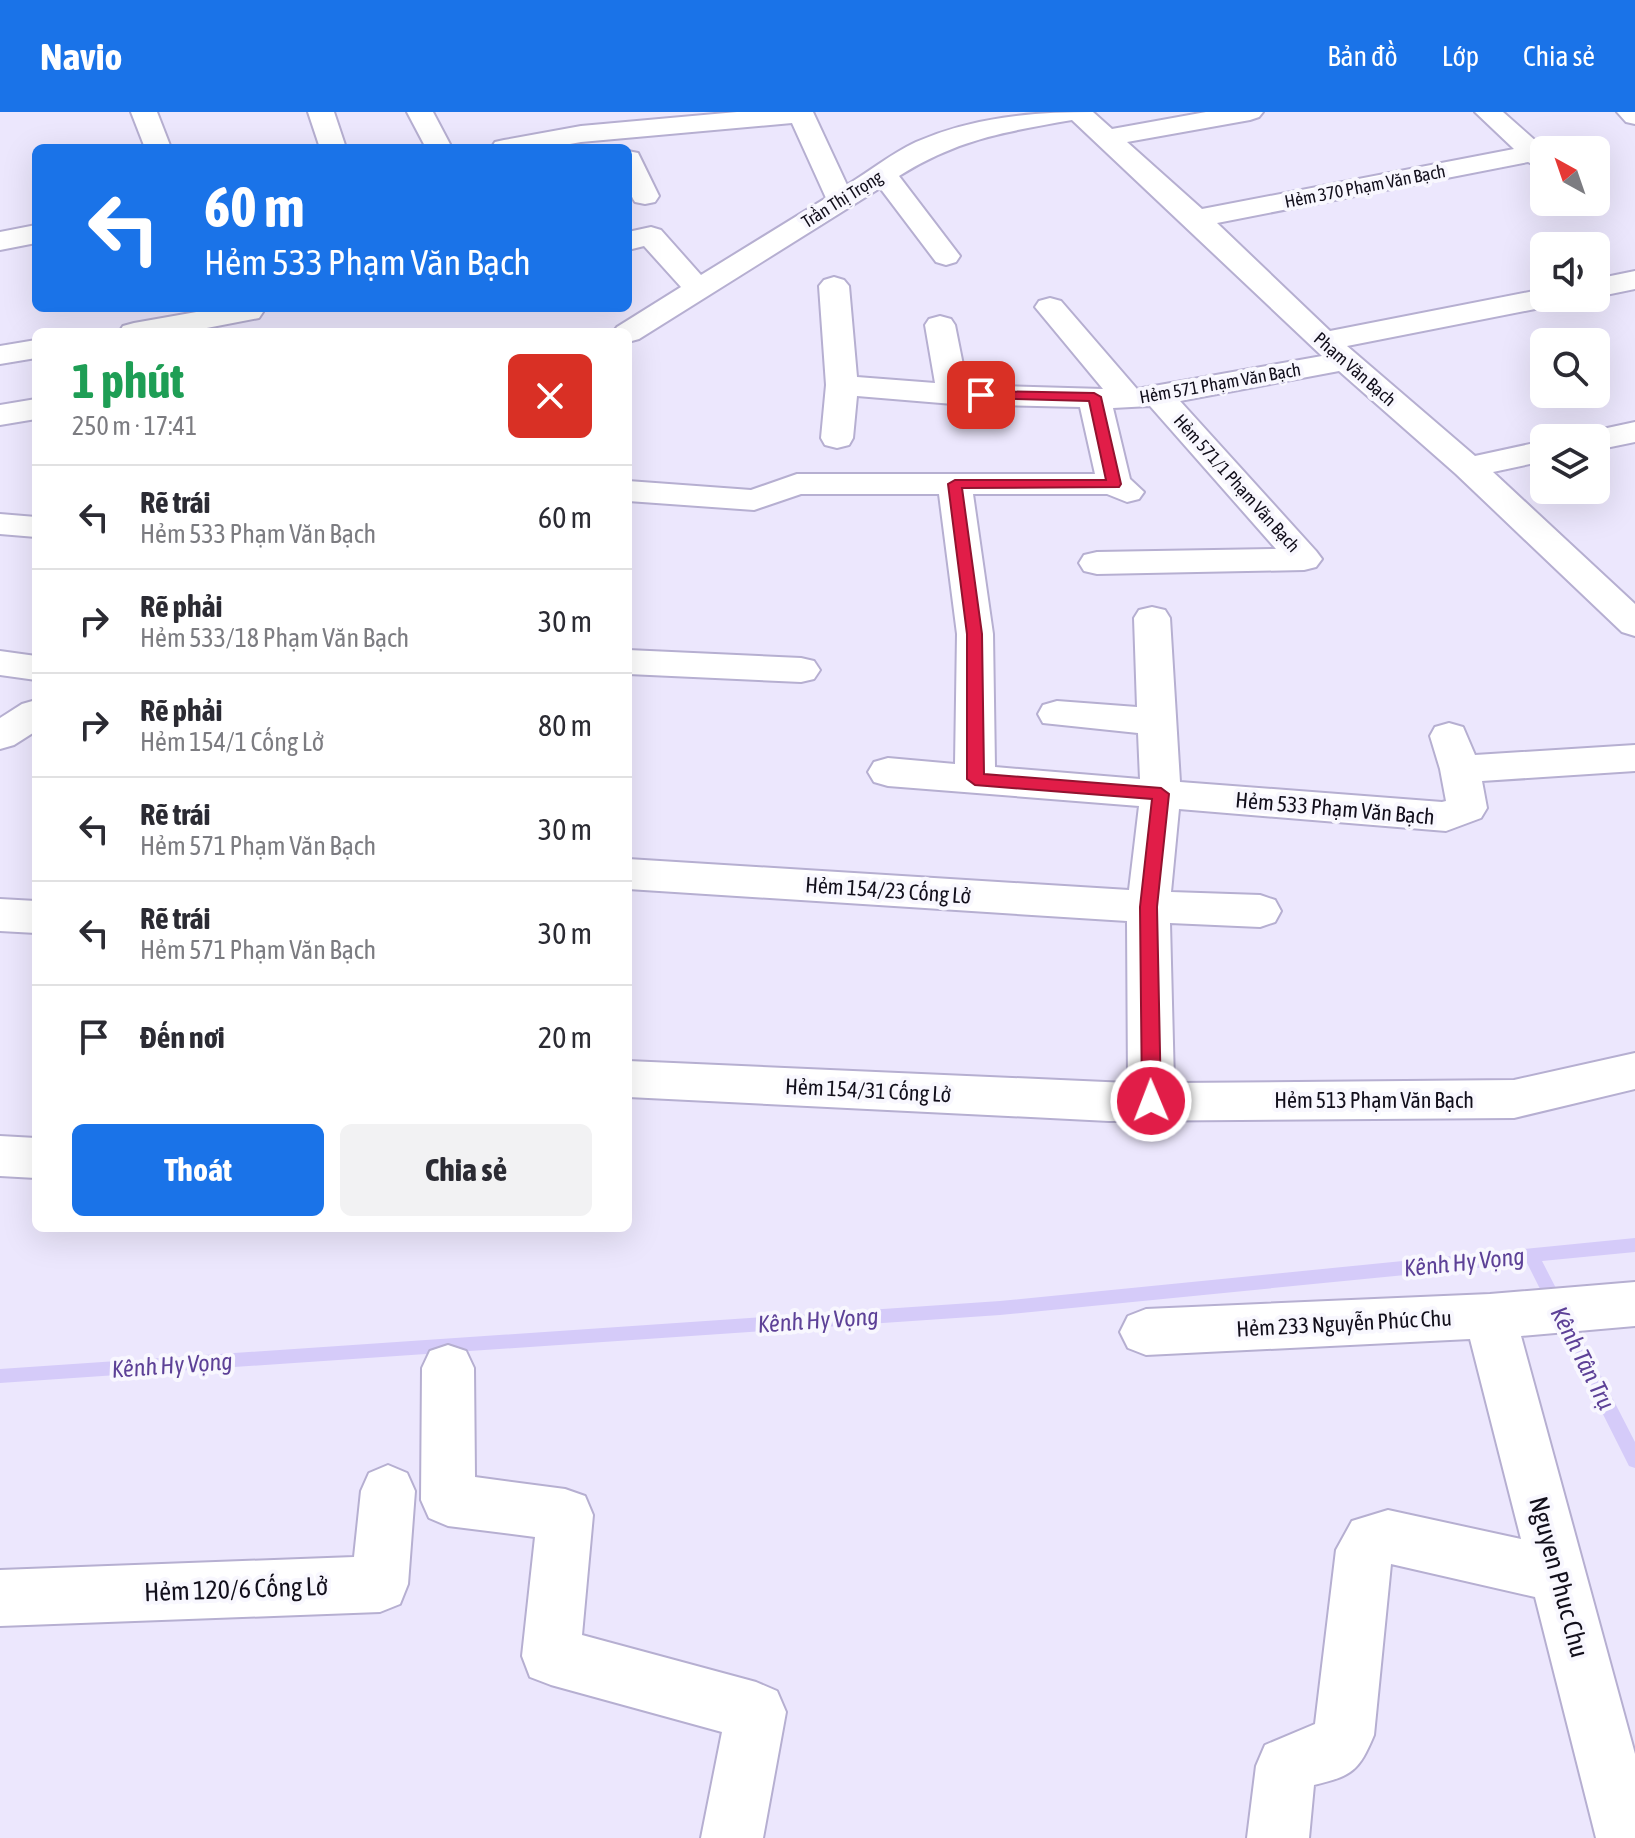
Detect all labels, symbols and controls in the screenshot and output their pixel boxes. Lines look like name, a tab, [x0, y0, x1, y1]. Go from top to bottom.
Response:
text: Navio	[40, 35, 122, 78]
text: Bản đồ	[1327, 40, 1398, 72]
text: Lớp	[1442, 40, 1479, 72]
text: Chia sẻ	[1523, 40, 1595, 72]
north arrow	[1530, 136, 1610, 216]
map controls	[1530, 136, 1610, 504]
street label: Hẻm 370 Phạm Văn Bạch	[1283, 160, 1447, 212]
street label: Trần Thị Trọng	[797, 165, 886, 232]
text: 60 m	[204, 175, 305, 239]
icon: left	[72, 176, 176, 280]
button: sound	[1530, 232, 1610, 312]
text: Hẻm 533 Phạm Văn Bạch	[204, 241, 531, 283]
street label: Phạm Văn Bạch	[1310, 328, 1400, 410]
button: search	[1530, 328, 1610, 408]
text: 1 phút	[72, 353, 184, 408]
button: close	[508, 354, 592, 438]
street label: Hẻm 571 Phạm Văn Bạch	[1138, 358, 1302, 408]
pin	[947, 361, 1015, 429]
icon: arrive	[959, 373, 1003, 417]
street label: Hẻm 571/1 Phạm Văn Bạch	[1170, 410, 1304, 556]
text: 250 m · 17:41	[72, 411, 197, 441]
button: layers	[1530, 424, 1610, 504]
text: Rẽ trái	[140, 485, 210, 519]
icon: left	[72, 495, 116, 539]
text: 60 m	[538, 500, 592, 534]
text: Hẻm 533 Phạm Văn Bạch	[140, 519, 376, 549]
text: Rẽ phải	[140, 589, 222, 623]
icon: right	[72, 599, 116, 643]
text: 30 m	[538, 604, 592, 638]
text: Hẻm 533/18 Phạm Văn Bạch	[140, 623, 409, 653]
text: Rẽ phải	[140, 693, 222, 727]
icon: right	[72, 703, 116, 747]
text: 80 m	[538, 708, 592, 742]
text: Hẻm 154/1 Cống Lở	[140, 727, 324, 757]
street label: Hẻm 533 Phạm Văn Bạch	[1234, 786, 1436, 830]
text: Rẽ trái	[140, 797, 210, 831]
icon: left	[72, 807, 116, 851]
text: 30 m	[538, 812, 592, 846]
text: Hẻm 571 Phạm Văn Bạch	[140, 831, 376, 861]
street label: Hẻm 154/23 Cống Lở	[804, 871, 972, 909]
text: Rẽ trái	[140, 901, 210, 935]
icon: left	[72, 911, 116, 955]
text: 30 m	[538, 916, 592, 950]
text: Hẻm 571 Phạm Văn Bạch	[140, 935, 376, 965]
icon: arrive	[72, 1015, 116, 1059]
text: Đến nơi	[140, 1020, 225, 1054]
text: 20 m	[538, 1020, 592, 1054]
position arrow	[1109, 1059, 1193, 1143]
street label: Hẻm 154/31 Cống Lở	[784, 1073, 952, 1107]
street label: Hẻm 513 Phạm Văn Bạch	[1274, 1087, 1474, 1113]
button: Thoát	[72, 1124, 324, 1216]
button: Chia sẻ	[340, 1124, 592, 1216]
water label: Kênh Hy Vọng	[1402, 1242, 1526, 1282]
water label: Kênh Hy Vọng	[757, 1302, 879, 1338]
water label: Kênh Tân Trụ	[1546, 1302, 1621, 1414]
street label: Hẻm 233 Nguyễn Phúc Chu	[1236, 1304, 1452, 1342]
water label: Kênh Hy Vọng	[111, 1347, 233, 1383]
street label: Nguyen Phuc Chu	[1523, 1493, 1595, 1661]
street label: Hẻm 120/6 Cống Lở	[144, 1571, 328, 1607]

